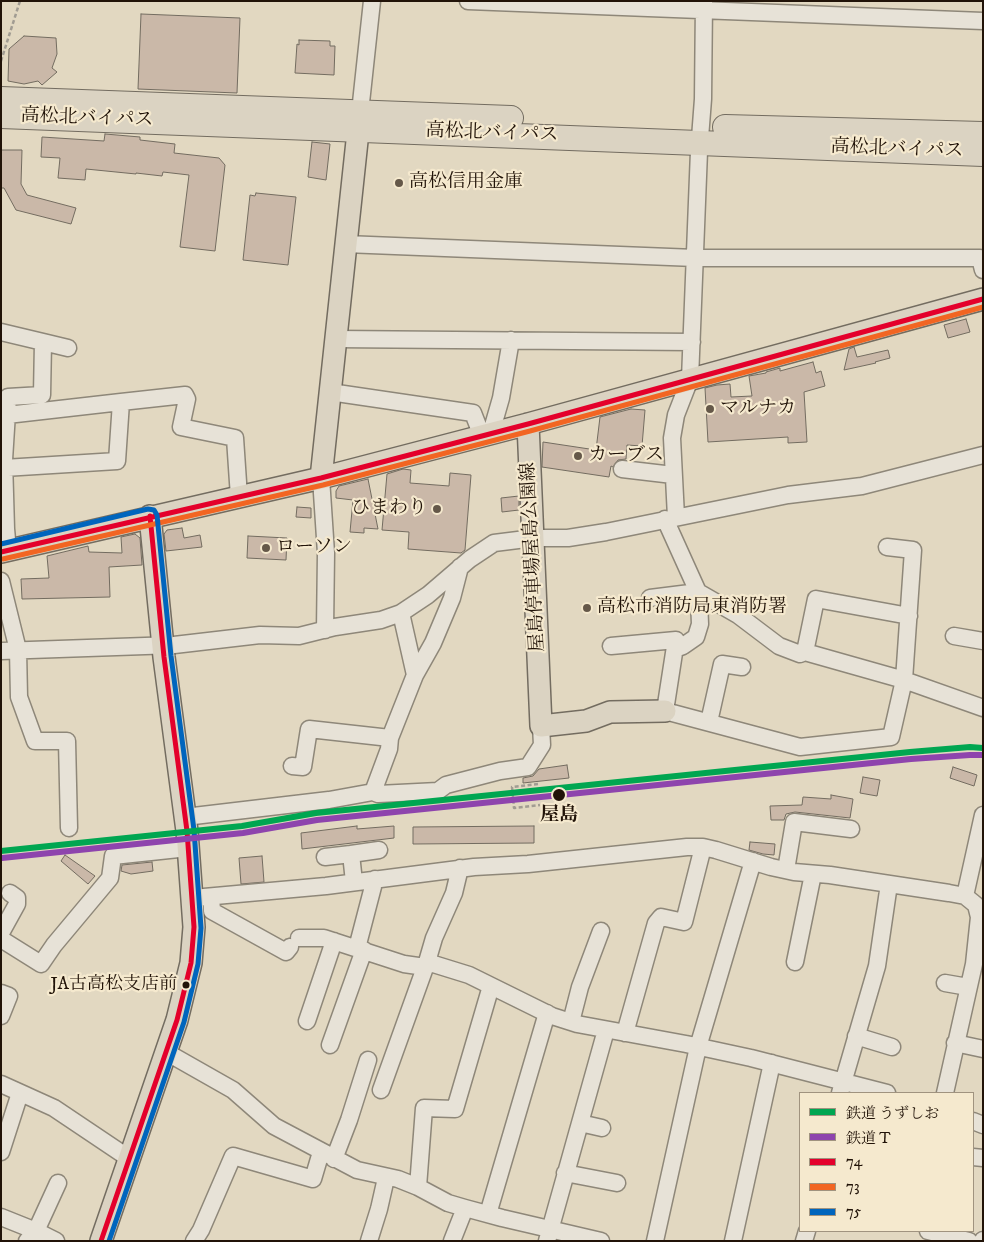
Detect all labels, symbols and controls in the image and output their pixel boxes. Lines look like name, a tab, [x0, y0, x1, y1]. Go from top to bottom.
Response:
street label: 高松北バイパス	[20, 105, 154, 133]
street label: 高松北バイパス	[425, 120, 559, 148]
street label: 高松北バイパス	[830, 136, 964, 164]
place label: 高松信用金庫	[409, 172, 523, 194]
marker: 高松信用金庫	[393, 177, 405, 189]
place label: マルナカ	[720, 398, 796, 420]
marker: マルナカ	[704, 403, 716, 415]
place label: カーブス	[588, 445, 664, 467]
marker: カーブス	[572, 450, 584, 462]
street label: 屋島停車場屋島公園線	[518, 462, 550, 652]
place label: ひまわり	[351, 498, 427, 520]
marker: ひまわり	[431, 503, 443, 515]
place label: ローソン	[276, 537, 352, 559]
marker: ローソン	[260, 542, 272, 554]
place label: 高松市消防局東消防署	[597, 597, 787, 619]
marker: 高松市消防局東消防署	[581, 602, 593, 614]
marker: 屋島	[551, 787, 567, 803]
place label: 屋島	[540, 805, 578, 827]
place label: JA古高松支店前	[51, 974, 177, 996]
marker: JA古高松支店前	[181, 980, 191, 990]
legend	[799, 1092, 974, 1232]
text: 鉄道 うずしお	[846, 1104, 939, 1123]
text: 鉄道 T	[846, 1129, 891, 1148]
text: 74	[846, 1152, 862, 1171]
text: 73	[846, 1177, 860, 1196]
text: 75	[846, 1202, 861, 1221]

